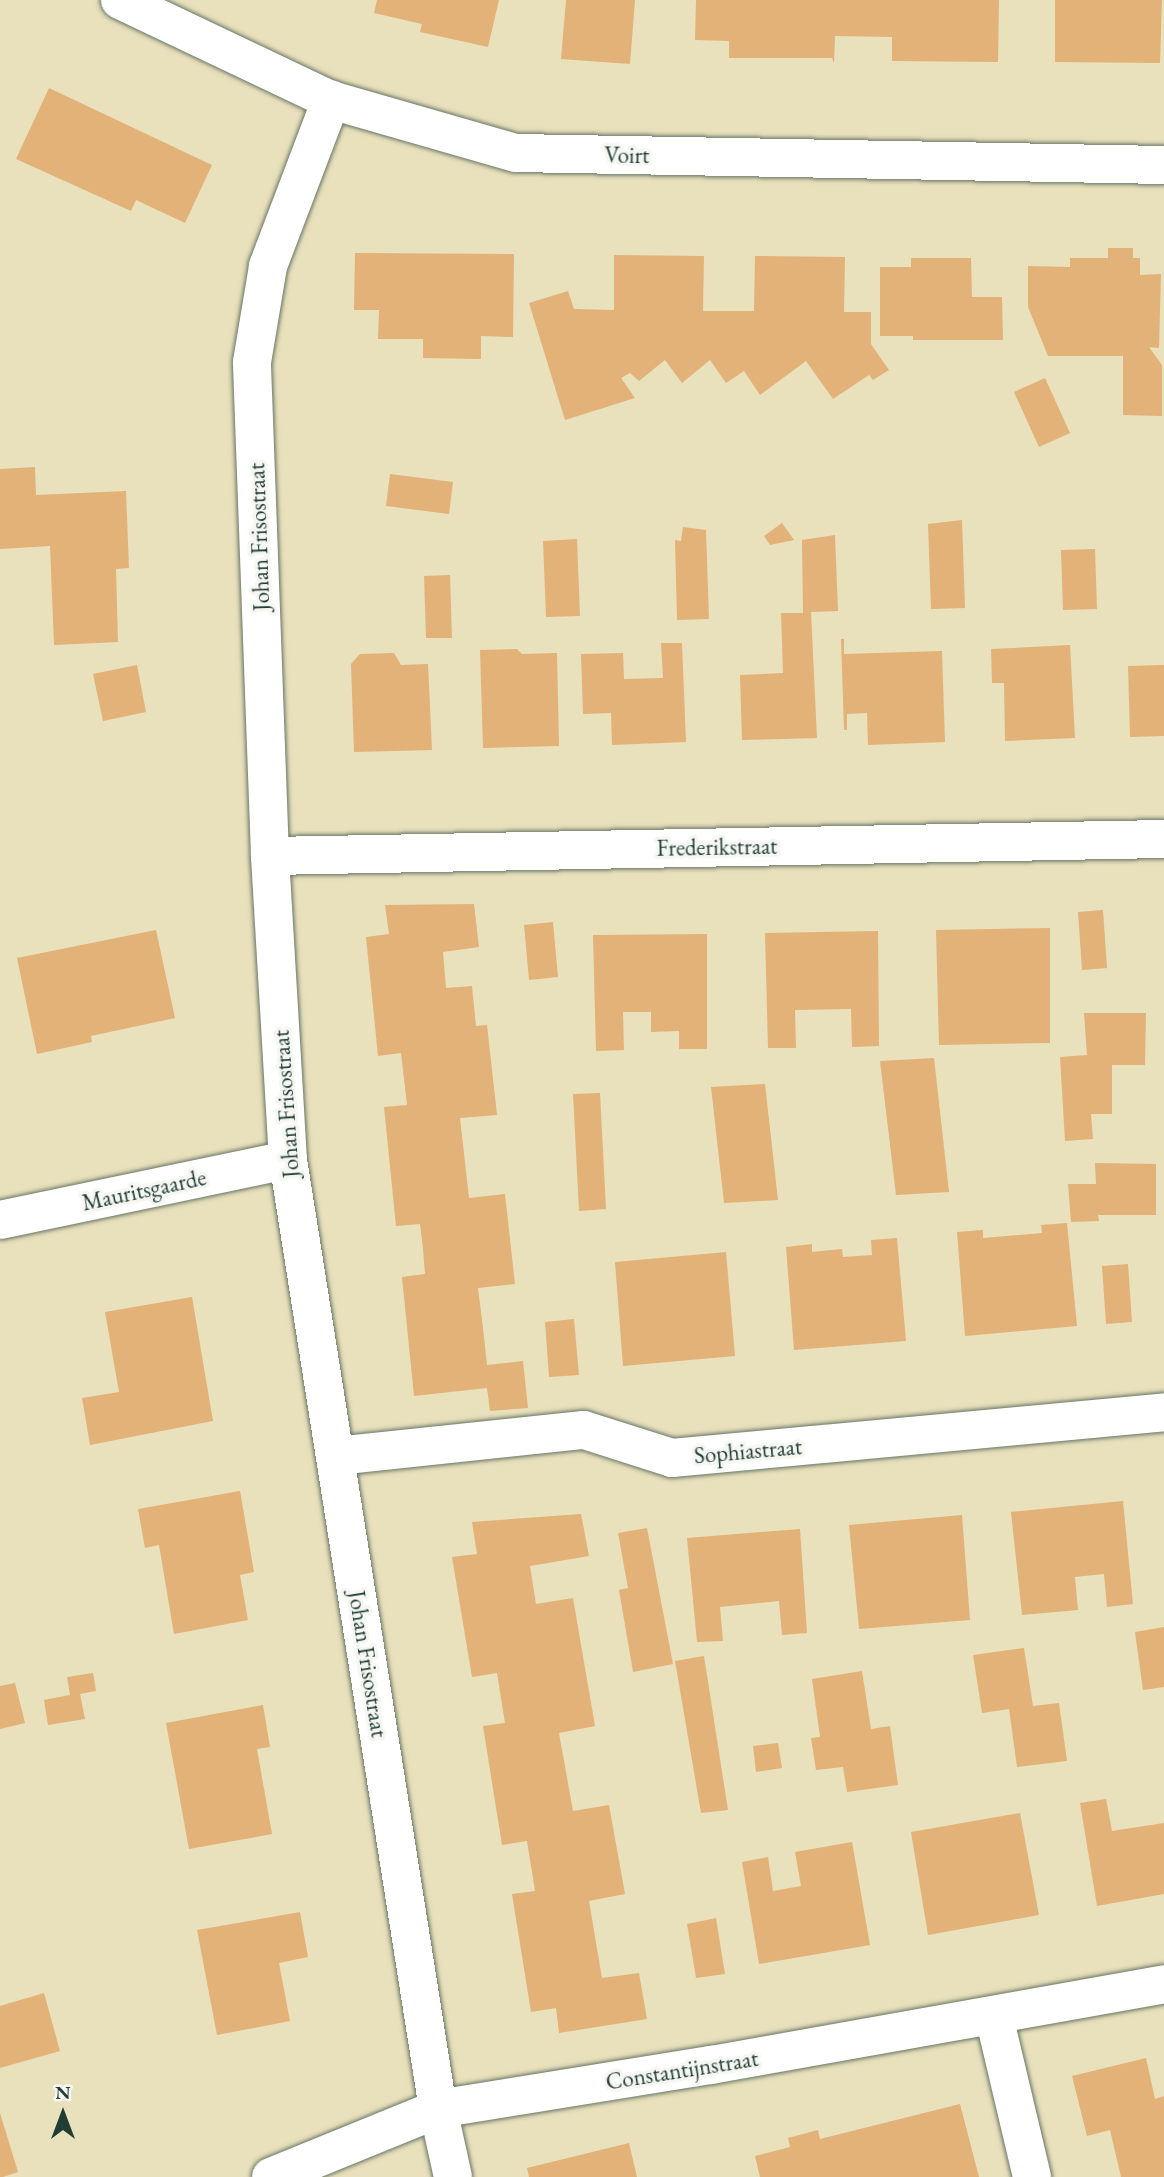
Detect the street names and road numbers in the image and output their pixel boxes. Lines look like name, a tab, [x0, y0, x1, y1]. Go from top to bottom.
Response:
street label: Voirt	[604, 141, 650, 169]
street label: Johan Frisostraat	[243, 462, 275, 612]
street label: Frederikstraat	[656, 832, 778, 862]
street label: Johan Frisostraat	[267, 1029, 305, 1179]
street label: Mauritsgaarde	[79, 1163, 209, 1217]
street label: Sophiastraat	[693, 1433, 803, 1469]
street label: Johan Frisostraat	[343, 1589, 393, 1739]
street label: Constantijnstraat	[604, 2044, 760, 2096]

